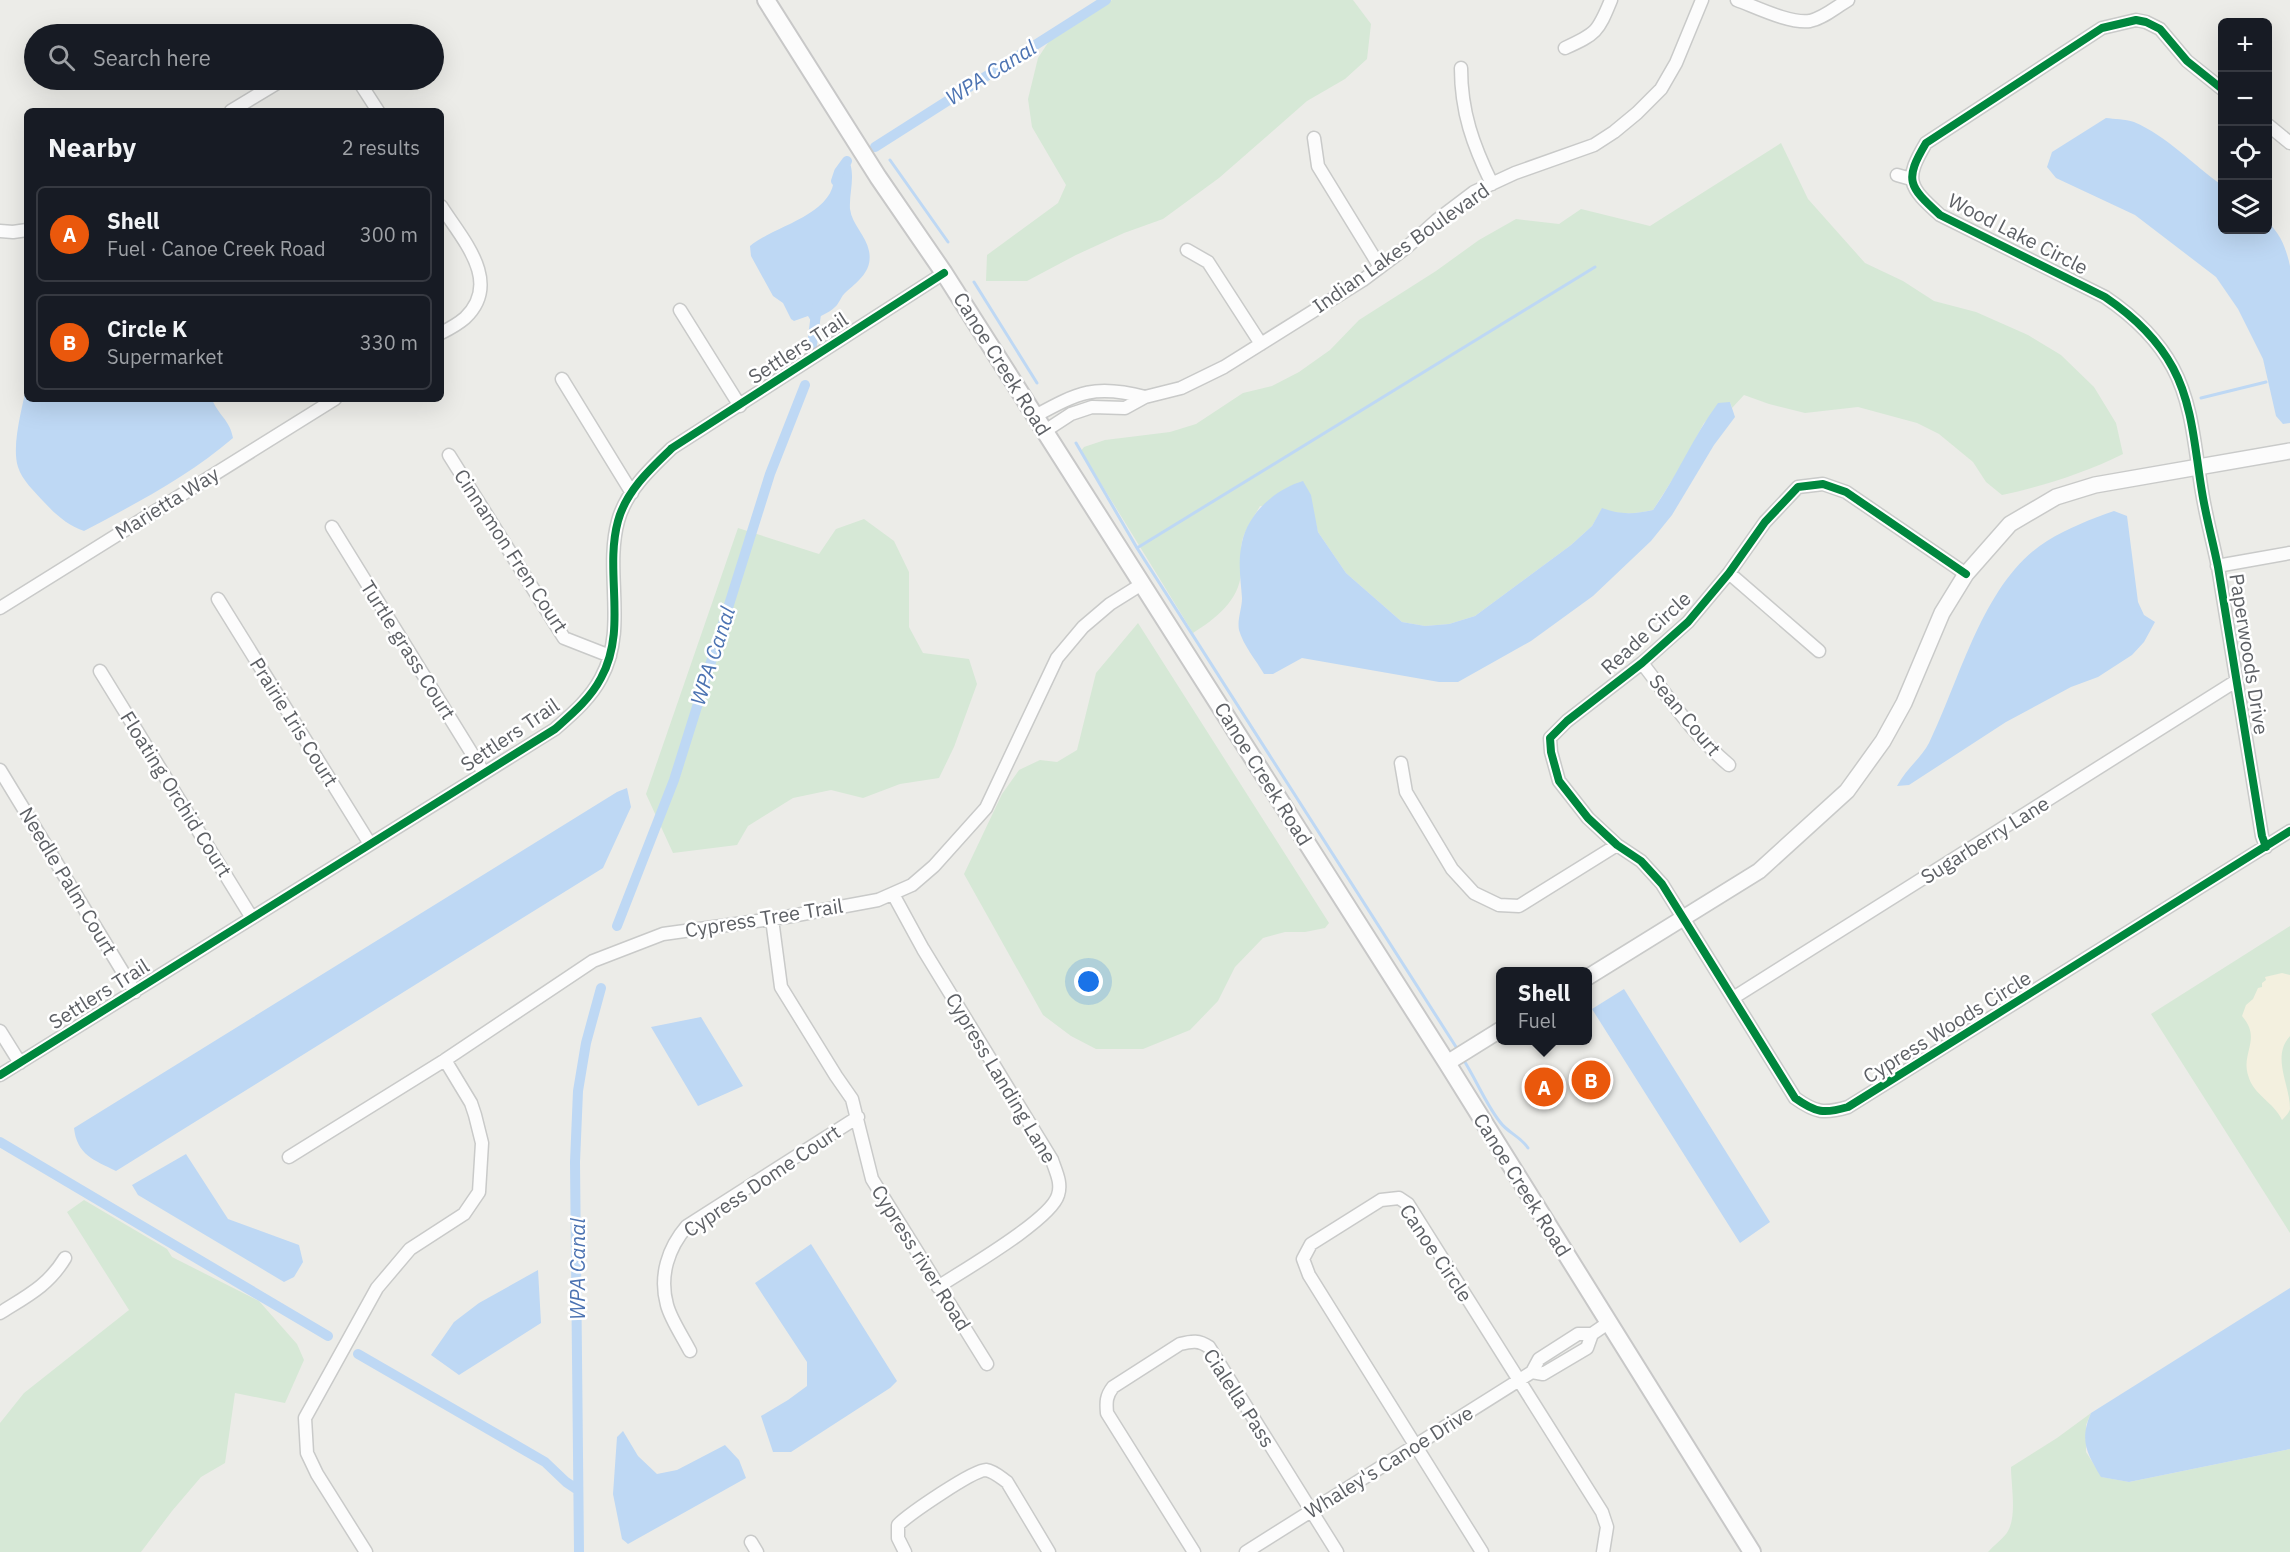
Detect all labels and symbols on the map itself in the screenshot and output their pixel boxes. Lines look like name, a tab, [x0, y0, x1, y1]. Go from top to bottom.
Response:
water label: WPA Canal	[940, 33, 1042, 111]
street label: Indian Lakes Boulevard	[1307, 176, 1495, 319]
street label: Wood Lake Circle	[1944, 187, 2093, 281]
street label: Canoe Creek Road	[947, 287, 1057, 441]
street label: Settlers Trail	[743, 305, 853, 390]
street label: Marietta Way	[110, 460, 224, 545]
street label: Cinnamon Fren Court	[448, 464, 574, 638]
street label: Paperwoods Drive	[2223, 571, 2276, 736]
street label: Turtle grass Court	[355, 575, 462, 724]
street label: Reade Circle	[1595, 585, 1697, 680]
water label: WPA Canal	[683, 602, 741, 709]
street label: Prairie Iris Court	[244, 652, 345, 791]
street label: Sean Court	[1643, 668, 1727, 761]
street label: Settlers Trail	[455, 692, 564, 778]
street label: Canoe Creek Road	[1208, 697, 1318, 851]
street label: Floating Orchid Court	[114, 706, 238, 882]
street label: Sugarberry Lane	[1915, 789, 2054, 890]
street label: Needle Palm Court	[13, 802, 123, 960]
street label: Cypress Tree Trail	[683, 892, 845, 943]
street label: Settlers Trail	[43, 952, 154, 1035]
street label: Cypress Woods Circle	[1858, 964, 2036, 1089]
your location	[1074, 967, 1103, 996]
street label: Cypress Landing Lane	[940, 987, 1063, 1168]
pin: B	[1572, 1058, 1610, 1102]
pin: A	[1524, 1064, 1564, 1110]
street label: Canoe Creek Road	[1467, 1108, 1577, 1262]
street label: Cypress Dome Court	[678, 1118, 845, 1243]
street label: Cypress river Road	[866, 1180, 977, 1336]
street label: Canoe Circle	[1394, 1199, 1479, 1307]
water label: WPA Canal	[563, 1218, 591, 1320]
street label: Cialella Pass	[1197, 1343, 1281, 1452]
street label: Whaley's Canoe Drive	[1299, 1399, 1478, 1524]

